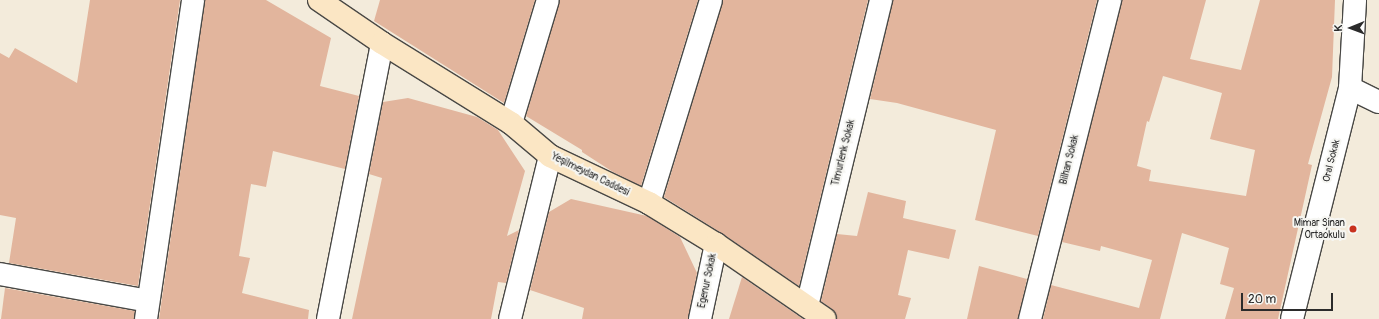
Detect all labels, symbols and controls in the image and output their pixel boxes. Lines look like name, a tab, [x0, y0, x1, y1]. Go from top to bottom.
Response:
north arrow	[1331, 8, 1371, 48]
text: K	[1332, 25, 1345, 32]
street label: Timurlenk Sokak	[830, 119, 858, 187]
street label: Bilhan Sokak	[1058, 134, 1082, 186]
street label: Oral Sokak	[1321, 139, 1343, 183]
street label: Yeşilmeydan Caddesi	[549, 151, 631, 199]
place label: Mimar Sinan Ortaokulu	[1294, 217, 1345, 240]
marker: Mimar Sinan Ortaokulu	[1348, 224, 1358, 234]
street label: Egenur Sokak	[696, 253, 720, 309]
scale bar	[1243, 285, 1335, 311]
text: 20 m	[1248, 292, 1276, 307]

